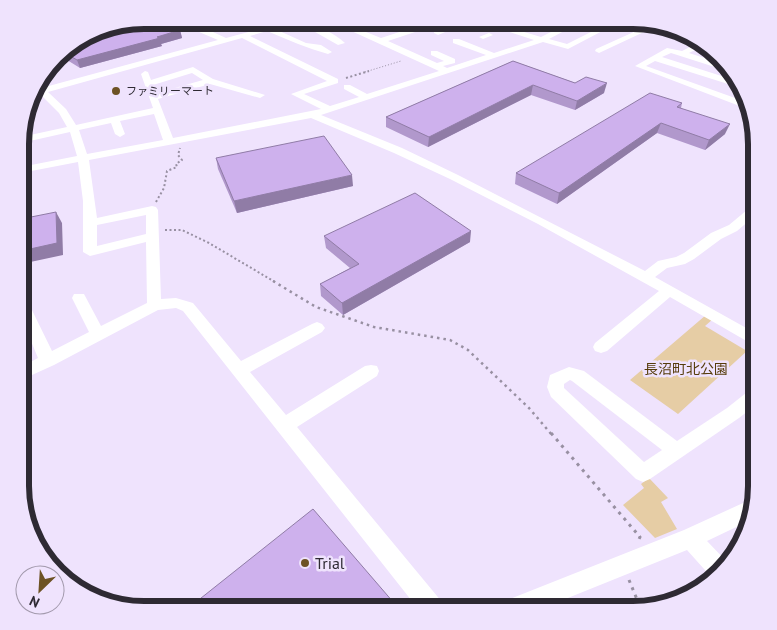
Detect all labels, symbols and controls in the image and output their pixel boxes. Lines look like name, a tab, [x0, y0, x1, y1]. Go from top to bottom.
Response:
place label: ファミリーマート	[126, 84, 214, 98]
marker: ファミリーマート	[110, 85, 122, 97]
park label: 長沼町北公園	[644, 360, 728, 378]
place label: Trial	[315, 553, 345, 573]
marker: Trial	[299, 557, 311, 569]
north arrow	[15, 565, 65, 615]
text: N	[27, 592, 42, 612]

